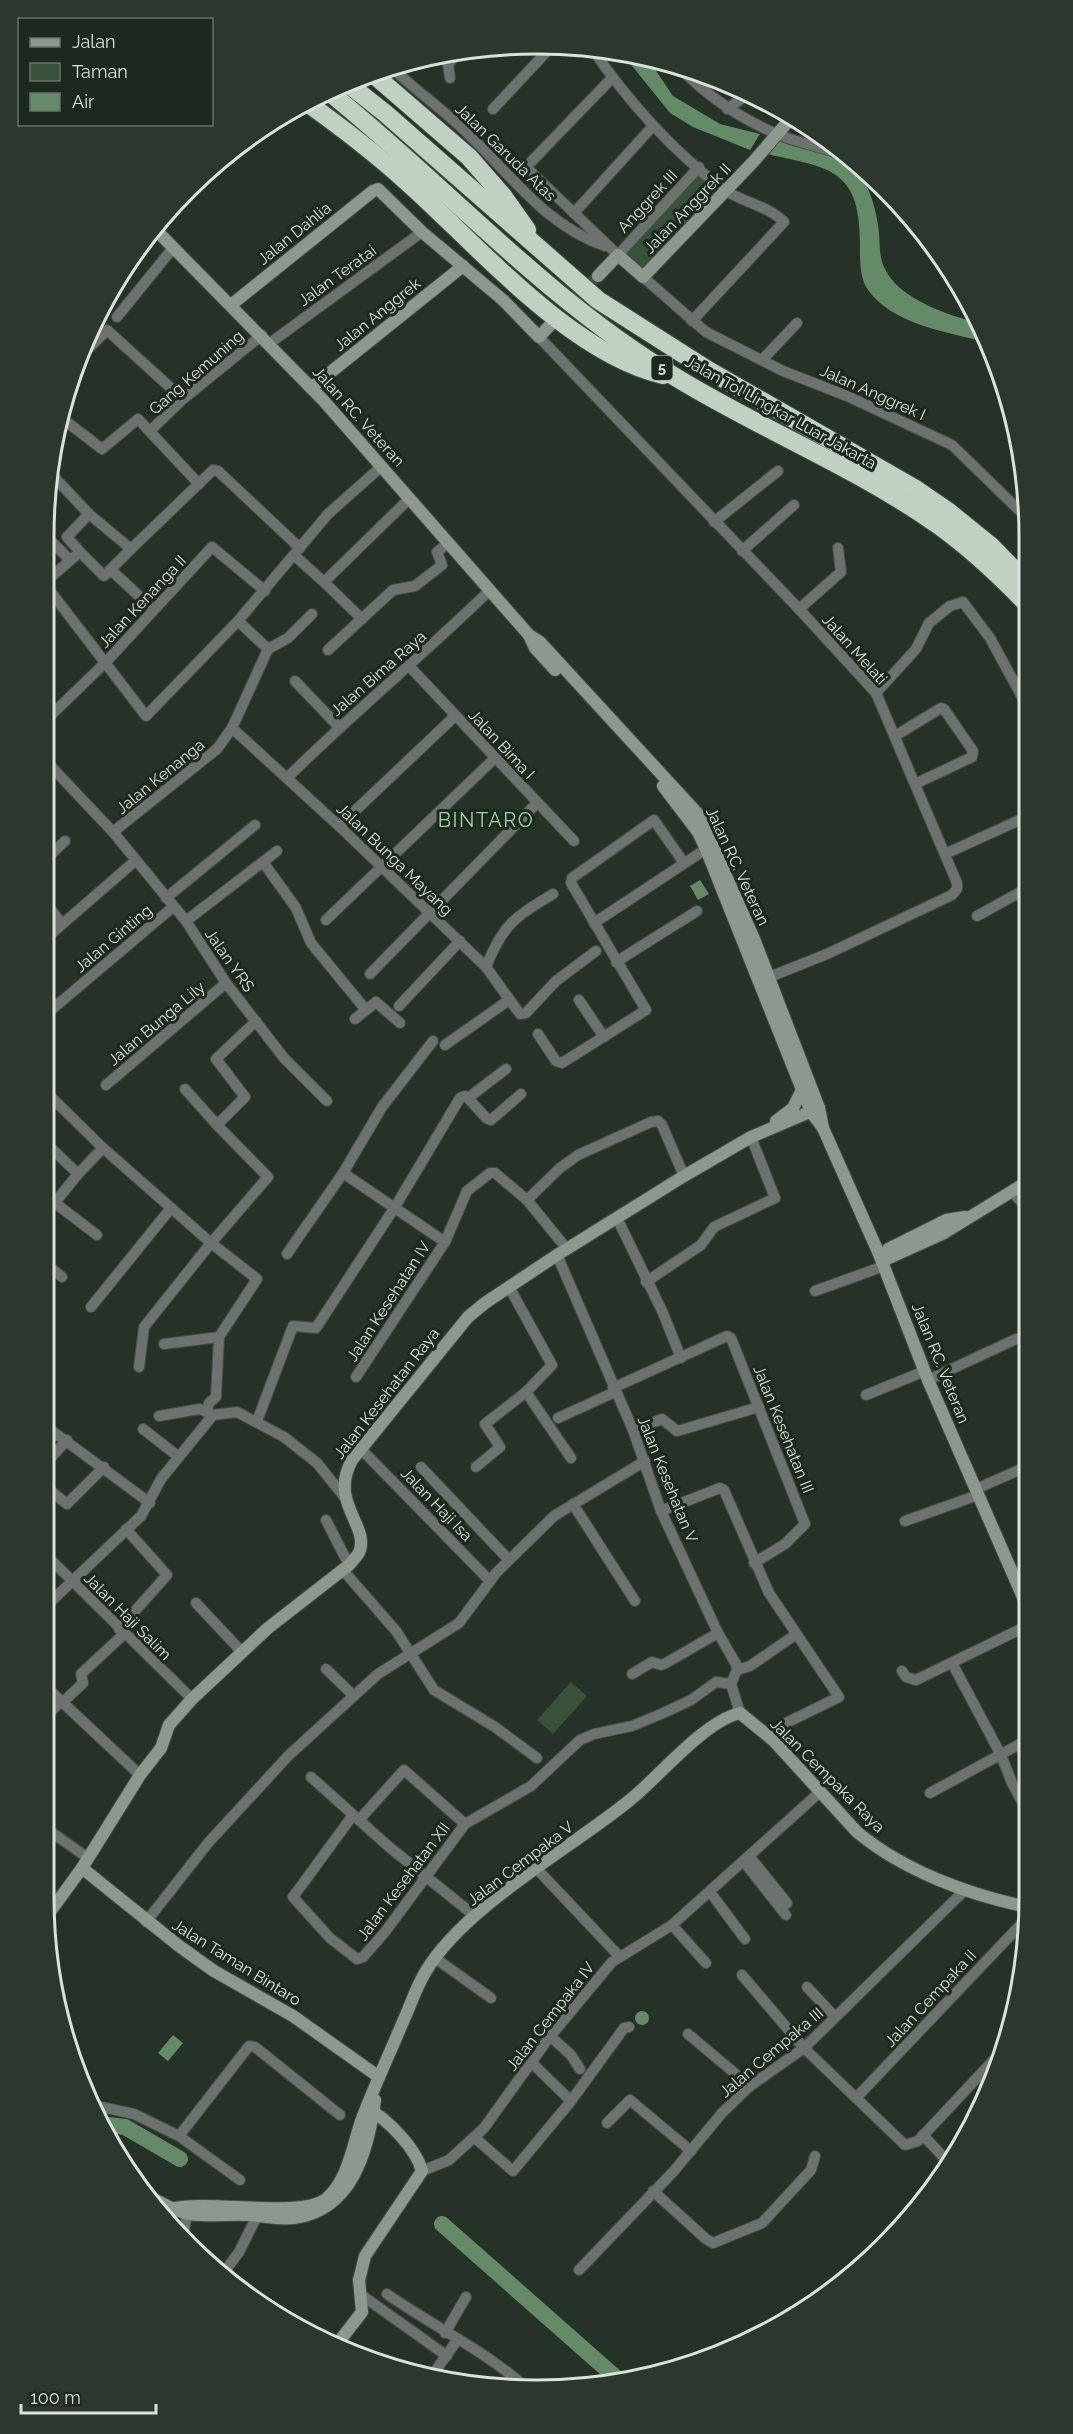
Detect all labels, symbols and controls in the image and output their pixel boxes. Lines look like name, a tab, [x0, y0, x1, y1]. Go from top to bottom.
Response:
legend	[18, 18, 213, 126]
text: Jalan	[72, 31, 116, 52]
text: Taman	[72, 61, 128, 82]
text: Air	[72, 91, 95, 112]
street label: Jalan Garuda Atas	[451, 99, 560, 205]
street label: Jalan Anggrek II	[640, 160, 735, 257]
street label: Anggrek III	[613, 166, 681, 237]
street label: Jalan Dahlia	[254, 198, 335, 269]
street label: Jalan Teratai	[295, 241, 380, 310]
street label: Jalan Anggrek	[330, 274, 425, 355]
street label: Gang Kemuning	[145, 326, 247, 419]
street label: Jalan Tol Lingkar Luar Jakarta	[682, 352, 880, 473]
road number: 5	[652, 356, 672, 380]
street label: Jalan Anggrek I	[817, 361, 928, 424]
street label: Jalan RC. Veteran	[309, 362, 409, 470]
street label: Jalan Kenanga II	[95, 551, 190, 652]
street label: Jalan Melati	[818, 610, 891, 688]
street label: Jalan Bima Raya	[327, 627, 430, 720]
street label: Jalan Bima I	[465, 706, 539, 783]
street label: Jalan Kenanga	[112, 735, 208, 818]
street label: Jalan Bunga Mayang	[333, 799, 457, 920]
street label: Jalan RC. Veteran	[702, 804, 773, 928]
district label: BINTARO	[438, 808, 534, 832]
street label: Jalan Ginting	[71, 901, 156, 976]
street label: Jalan YRS	[201, 925, 258, 996]
street label: Jalan Bunga Lily	[104, 977, 209, 1069]
street label: Jalan Kesehatan IV	[342, 1238, 434, 1365]
street label: Jalan RC. Veteran	[908, 1300, 973, 1426]
street label: Jalan Kesehatan Raya	[329, 1324, 443, 1462]
street label: Jalan Kesehatan III	[749, 1362, 818, 1496]
street label: Jalan Kesehatan V	[633, 1413, 702, 1545]
street label: Jalan Haji Isa	[397, 1464, 476, 1545]
street label: Jalan Haji Salim	[80, 1569, 175, 1664]
street label: Jalan Cempaka Raya	[767, 1714, 889, 1836]
street label: Jalan Cempaka V	[463, 1817, 577, 1910]
street label: Jalan Kesehatan XII	[353, 1819, 454, 1944]
street label: Jalan Taman Bintaro	[169, 1915, 305, 2010]
street label: Jalan Cempaka II	[881, 1946, 980, 2051]
street label: Jalan Cempaka IV	[502, 1958, 599, 2074]
street label: Jalan Cempaka III	[716, 2003, 827, 2101]
scale bar	[21, 2377, 156, 2415]
text: 100 m	[30, 2387, 81, 2408]

